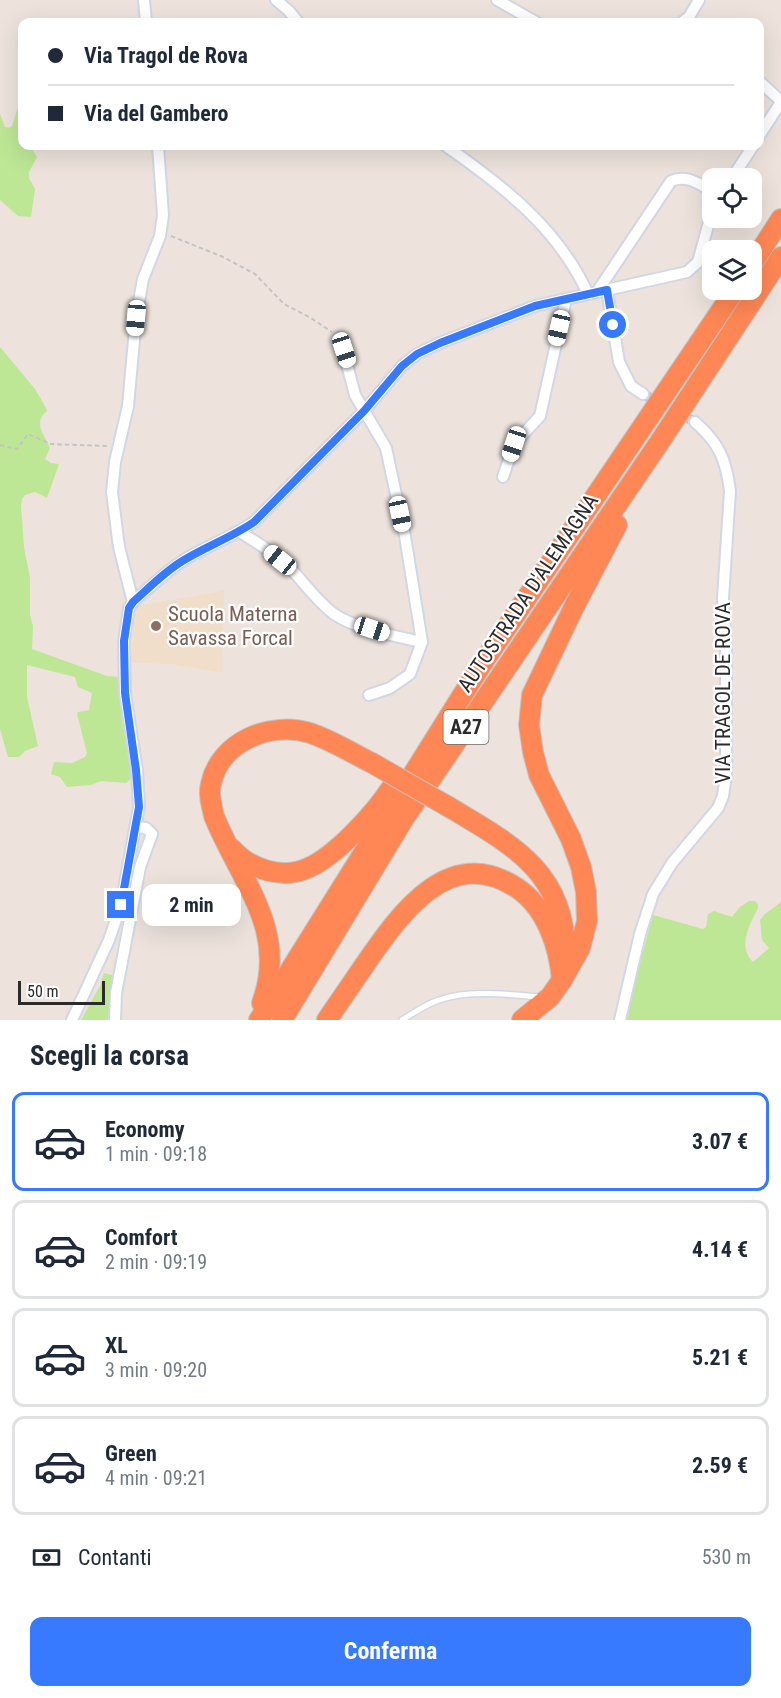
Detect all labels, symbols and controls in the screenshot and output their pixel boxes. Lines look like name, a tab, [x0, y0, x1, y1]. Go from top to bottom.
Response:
text: Via Tragol de Rova	[84, 43, 248, 68]
text: Via del Gambero	[84, 101, 229, 126]
map controls	[702, 168, 762, 300]
button: locate	[702, 168, 762, 228]
button: layers	[702, 240, 762, 300]
car	[125, 299, 147, 337]
car	[546, 308, 572, 348]
route start	[599, 311, 626, 338]
car	[330, 330, 358, 370]
car	[500, 424, 528, 464]
street label: AUTOSTRADA D'ALEMAGNA	[453, 489, 603, 697]
car	[387, 495, 413, 533]
car	[260, 542, 300, 578]
place label: Scuola Materna Savassa Forcal	[168, 602, 298, 650]
street label: VIA TRAGOL DE ROVA	[711, 602, 735, 784]
car	[352, 615, 392, 643]
marker: Scuola Materna Savassa Forcal	[149, 619, 163, 633]
road number: A27	[444, 710, 488, 744]
callout: 2 min	[142, 884, 241, 926]
route end	[107, 891, 134, 918]
text: 2 min	[169, 893, 214, 917]
scale bar	[18, 978, 105, 1006]
text: 50 m	[27, 982, 59, 1001]
text: Scegli la corsa	[30, 1040, 189, 1072]
icon: car	[33, 1115, 87, 1169]
text: Economy	[105, 1117, 185, 1142]
text: 3.07 €	[692, 1129, 748, 1154]
text: 1 min · 09:18	[105, 1142, 207, 1166]
icon: car	[33, 1223, 87, 1277]
text: Comfort	[105, 1225, 178, 1250]
text: 4.14 €	[692, 1237, 748, 1262]
text: 2 min · 09:19	[105, 1250, 207, 1274]
icon: car	[33, 1331, 87, 1385]
text: XL	[105, 1333, 128, 1358]
text: 5.21 €	[692, 1345, 748, 1370]
text: 3 min · 09:20	[105, 1358, 207, 1382]
icon: car	[33, 1439, 87, 1493]
text: Green	[105, 1441, 157, 1466]
text: 2.59 €	[692, 1453, 748, 1478]
text: 4 min · 09:21	[105, 1466, 207, 1490]
icon: cash	[30, 1541, 63, 1574]
text: Contanti	[78, 1545, 151, 1570]
text: 530 m	[702, 1545, 751, 1569]
button: Conferma	[30, 1617, 751, 1686]

